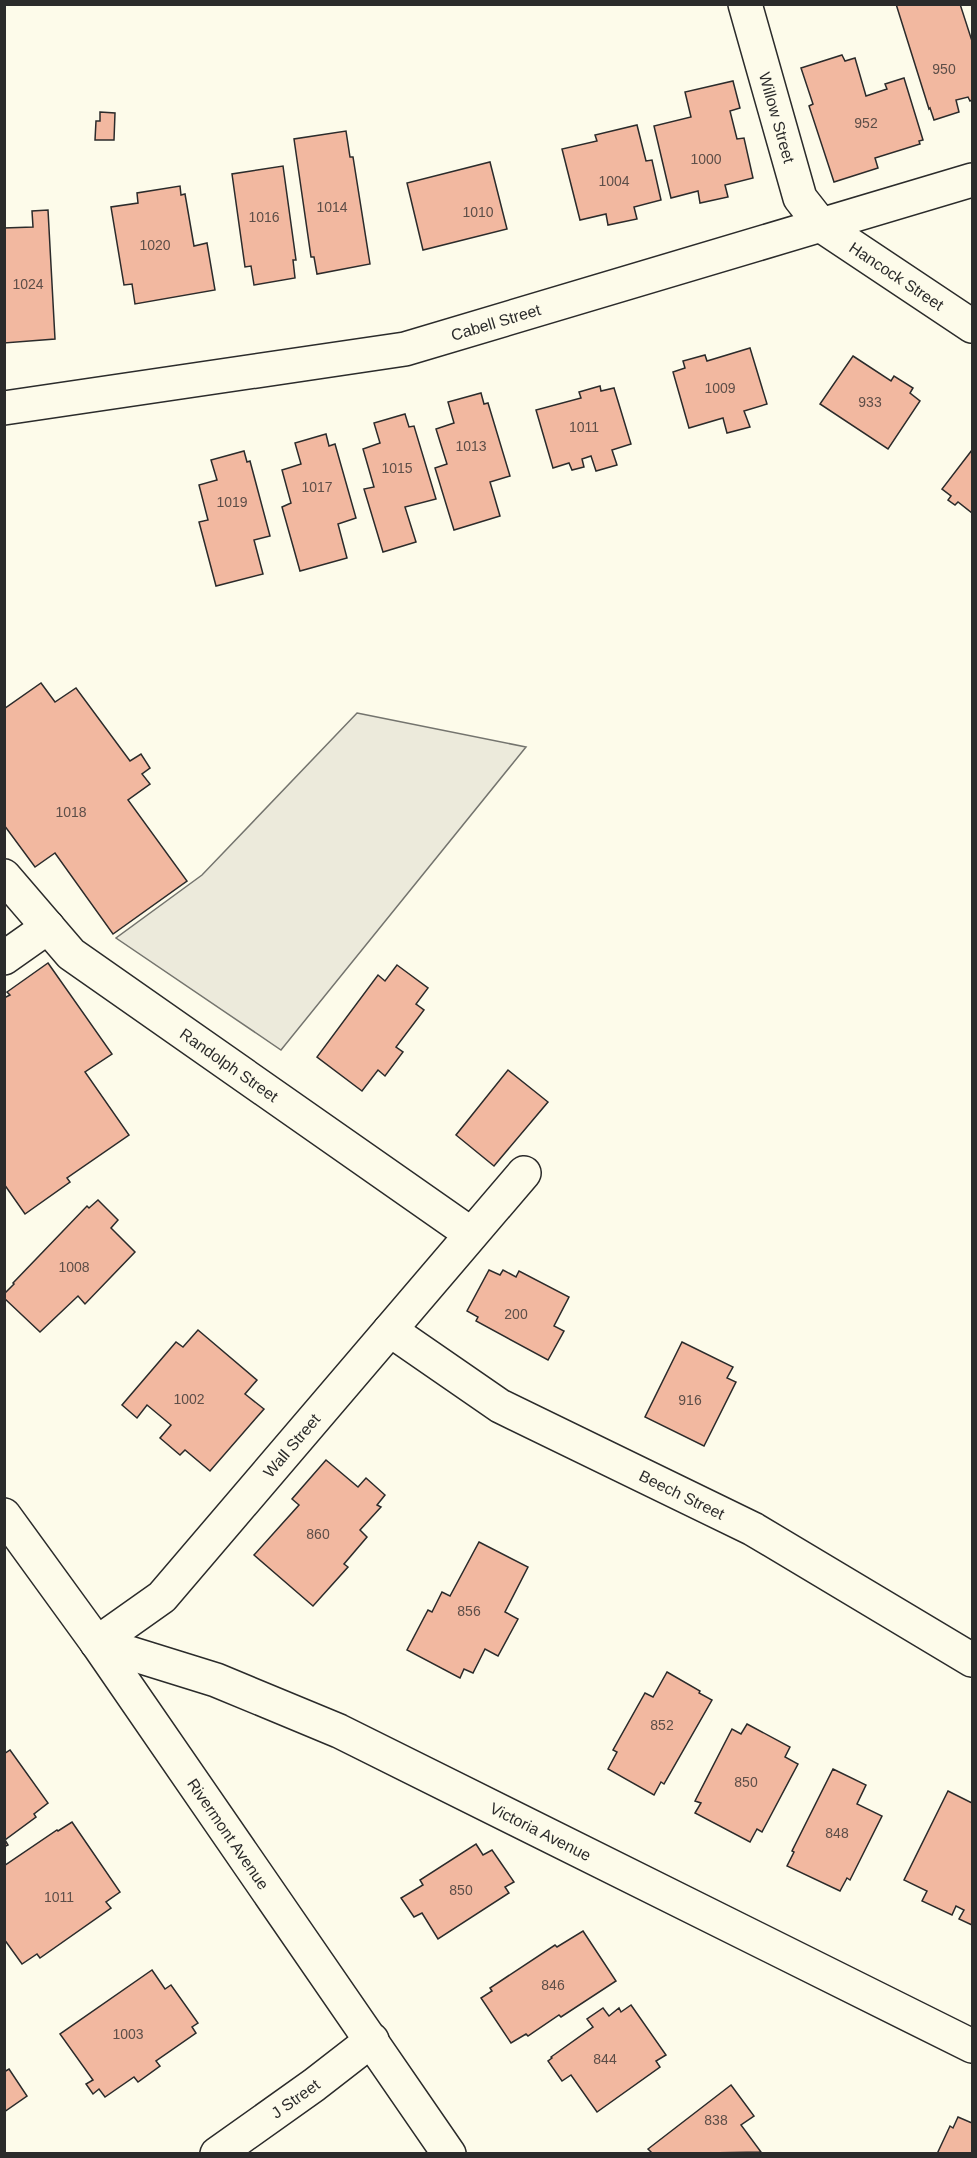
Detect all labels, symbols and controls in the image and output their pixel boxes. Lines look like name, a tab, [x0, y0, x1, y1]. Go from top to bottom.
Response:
house number: 950	[932, 61, 956, 77]
street label: Willow Street	[756, 70, 798, 165]
house number: 952	[854, 115, 878, 131]
house number: 1000	[690, 151, 722, 167]
house number: 1004	[598, 173, 630, 189]
house number: 1014	[316, 199, 348, 215]
house number: 1010	[462, 204, 494, 220]
house number: 1016	[248, 209, 280, 225]
house number: 1020	[139, 237, 171, 253]
street label: Hancock Street	[846, 238, 947, 314]
house number: 1024	[12, 276, 44, 292]
street label: Cabell Street	[449, 300, 543, 343]
house number: 1009	[704, 380, 736, 396]
house number: 933	[858, 394, 882, 410]
house number: 1011	[569, 419, 599, 435]
house number: 1013	[455, 438, 487, 454]
house number: 1015	[381, 460, 413, 476]
house number: 1017	[301, 479, 333, 495]
house number: 1019	[216, 494, 248, 510]
house number: 1018	[55, 804, 87, 820]
street label: Randolph Street	[177, 1025, 282, 1105]
house number: 1008	[58, 1259, 90, 1275]
house number: 200	[504, 1306, 528, 1322]
house number: 1002	[173, 1391, 205, 1407]
house number: 916	[678, 1392, 702, 1408]
street label: Wall Street	[260, 1410, 324, 1480]
street label: Beech Street	[637, 1467, 728, 1523]
house number: 860	[306, 1526, 330, 1542]
house number: 856	[457, 1603, 481, 1619]
house number: 852	[650, 1717, 674, 1733]
house number: 850	[734, 1774, 758, 1790]
street label: Rivermont Avenue	[184, 1775, 273, 1893]
street label: Victoria Avenue	[487, 1799, 594, 1864]
house number: 848	[825, 1825, 849, 1841]
house number: 850	[449, 1882, 473, 1898]
house number: 1011	[44, 1889, 74, 1905]
house number: 846	[541, 1977, 565, 1993]
house number: 1003	[112, 2026, 144, 2042]
house number: 844	[593, 2051, 617, 2067]
street label: J Street	[268, 2075, 323, 2121]
house number: 838	[704, 2112, 728, 2128]

